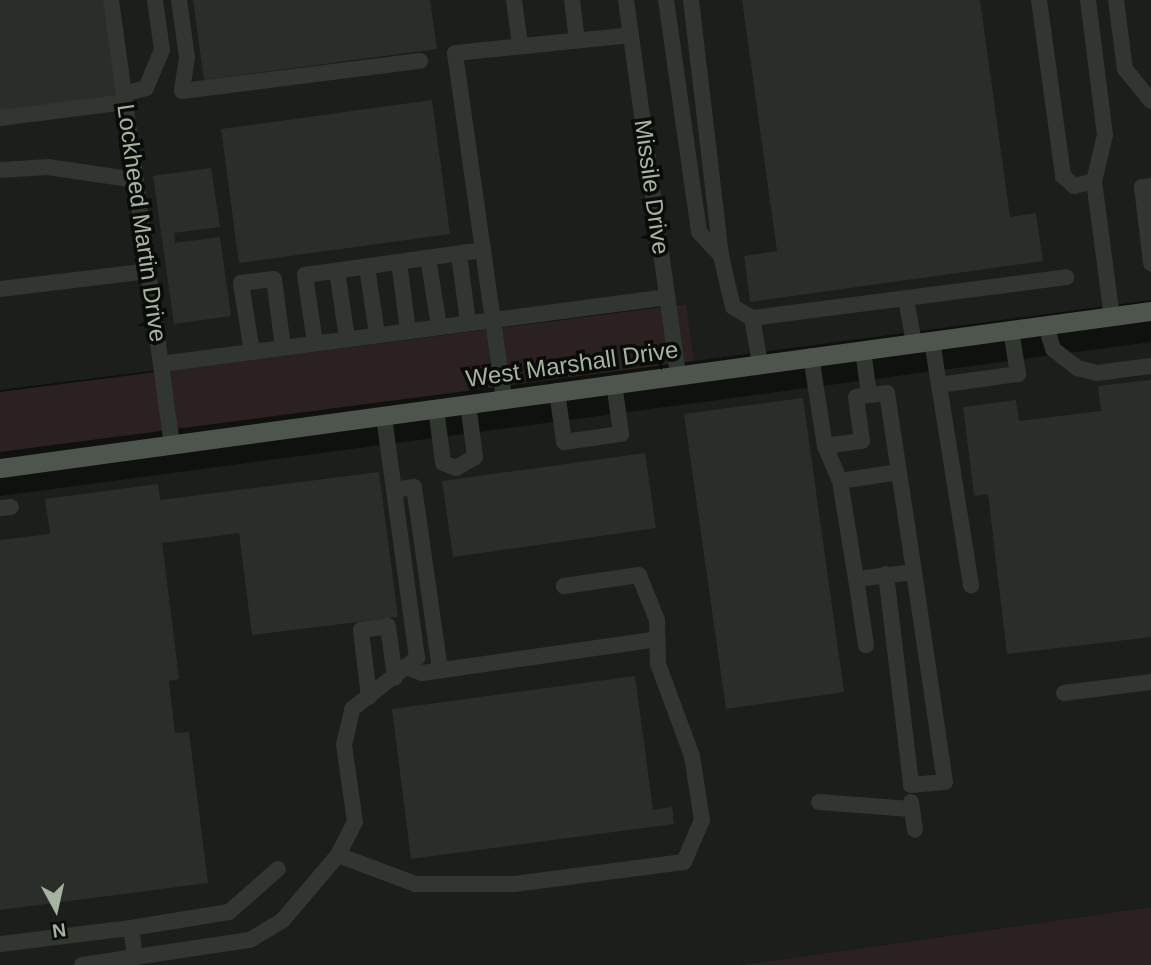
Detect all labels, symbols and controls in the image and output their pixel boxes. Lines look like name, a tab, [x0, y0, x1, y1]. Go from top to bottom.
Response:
street label: Lockheed Martin Drive	[111, 102, 173, 344]
street label: Missile Drive	[628, 118, 676, 256]
street label: West Marshall Drive	[464, 335, 680, 393]
north arrow	[21, 874, 91, 944]
text: N	[51, 919, 67, 942]

